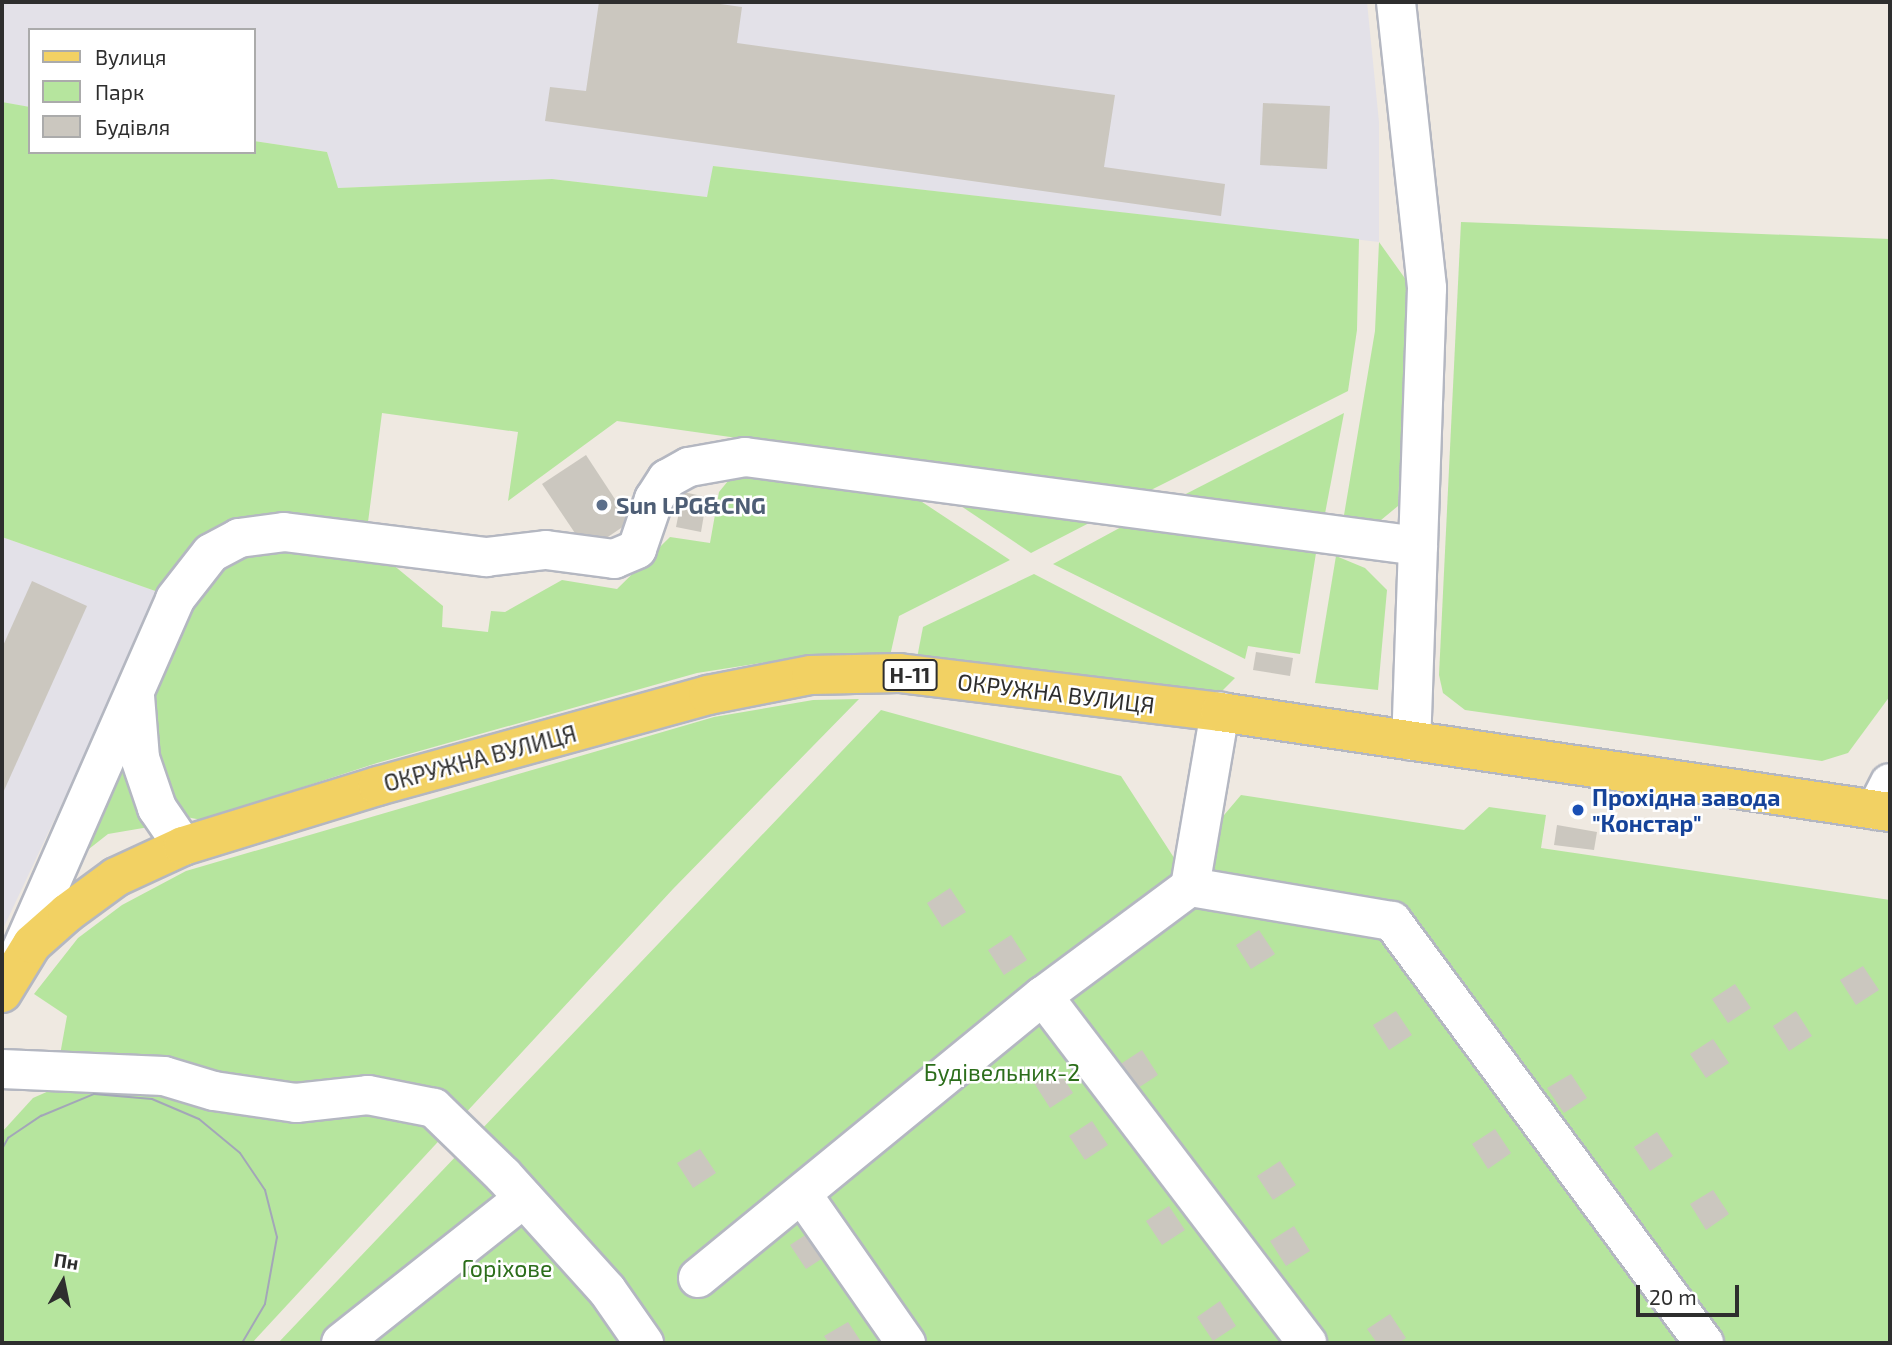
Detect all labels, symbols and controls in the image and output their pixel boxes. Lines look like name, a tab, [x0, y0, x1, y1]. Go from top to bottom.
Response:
legend	[28, 28, 256, 154]
text: Вулиця	[95, 44, 166, 69]
text: Парк	[95, 79, 144, 104]
text: Будівля	[95, 114, 170, 139]
place label: Sun LPG&CNG	[616, 491, 766, 519]
marker: Sun LPG&CNG	[594, 497, 610, 513]
road number: Н-11	[882, 658, 938, 692]
street label: ОКРУЖНА ВУЛИЦЯ	[956, 667, 1156, 719]
street label: ОКРУЖНА ВУЛИЦЯ	[381, 719, 579, 797]
place label: Прохідна завода "Констар"	[1592, 783, 1780, 837]
marker: Прохідна завода "Констар"	[1570, 802, 1586, 818]
park label: Будівельник-2	[924, 1058, 1080, 1086]
north arrow	[28, 1247, 98, 1317]
text: Пн	[52, 1247, 80, 1274]
park label: Горіхове	[462, 1254, 552, 1282]
scale bar	[1640, 1272, 1743, 1316]
text: 20 m	[1649, 1284, 1697, 1309]

